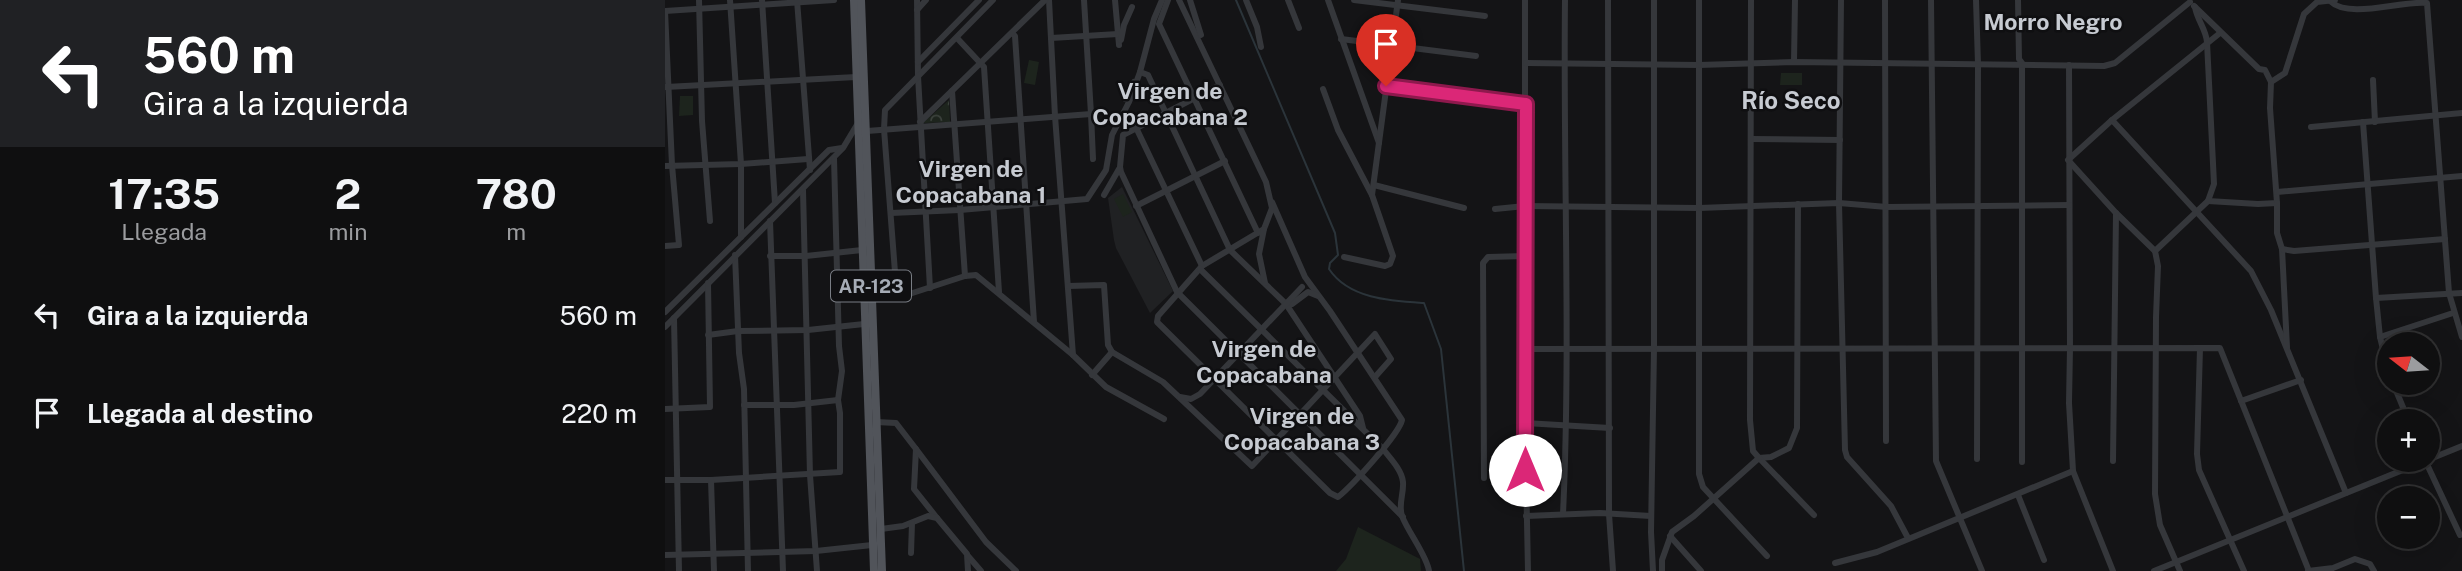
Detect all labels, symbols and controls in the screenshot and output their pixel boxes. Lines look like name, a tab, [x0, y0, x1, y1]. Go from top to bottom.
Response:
district label: Morro Negro	[1983, 8, 2123, 35]
pin	[1356, 14, 1416, 86]
icon: arrive	[1367, 25, 1405, 63]
text: 560 m	[143, 26, 295, 84]
icon: left	[28, 28, 119, 119]
district label: Virgen de Copacabana 2	[1092, 77, 1248, 130]
text: Gira a la izquierda	[143, 85, 409, 122]
district label: Río Seco	[1741, 86, 1841, 114]
district label: Virgen de Copacabana 1	[896, 155, 1046, 208]
text: 17:35	[108, 169, 220, 218]
text: 2	[335, 169, 361, 218]
text: 780	[476, 169, 557, 218]
text: Llegada	[121, 218, 207, 245]
text: min	[328, 218, 367, 245]
text: m	[506, 218, 526, 245]
road number: AR-123	[831, 270, 911, 302]
icon: left	[28, 296, 66, 334]
text: Gira a la izquierda	[87, 300, 309, 331]
text: 560 m	[560, 300, 637, 331]
north arrow	[2377, 332, 2439, 396]
map controls	[2377, 332, 2440, 549]
district label: Virgen de Copacabana	[1196, 335, 1332, 388]
icon: arrive	[28, 394, 66, 432]
text: Llegada al destino	[87, 398, 313, 429]
text: 220 m	[561, 398, 637, 429]
district label: Virgen de Copacabana 3	[1224, 402, 1380, 455]
button: +	[2377, 409, 2440, 472]
position arrow	[1488, 433, 1562, 507]
button: −	[2377, 486, 2440, 549]

